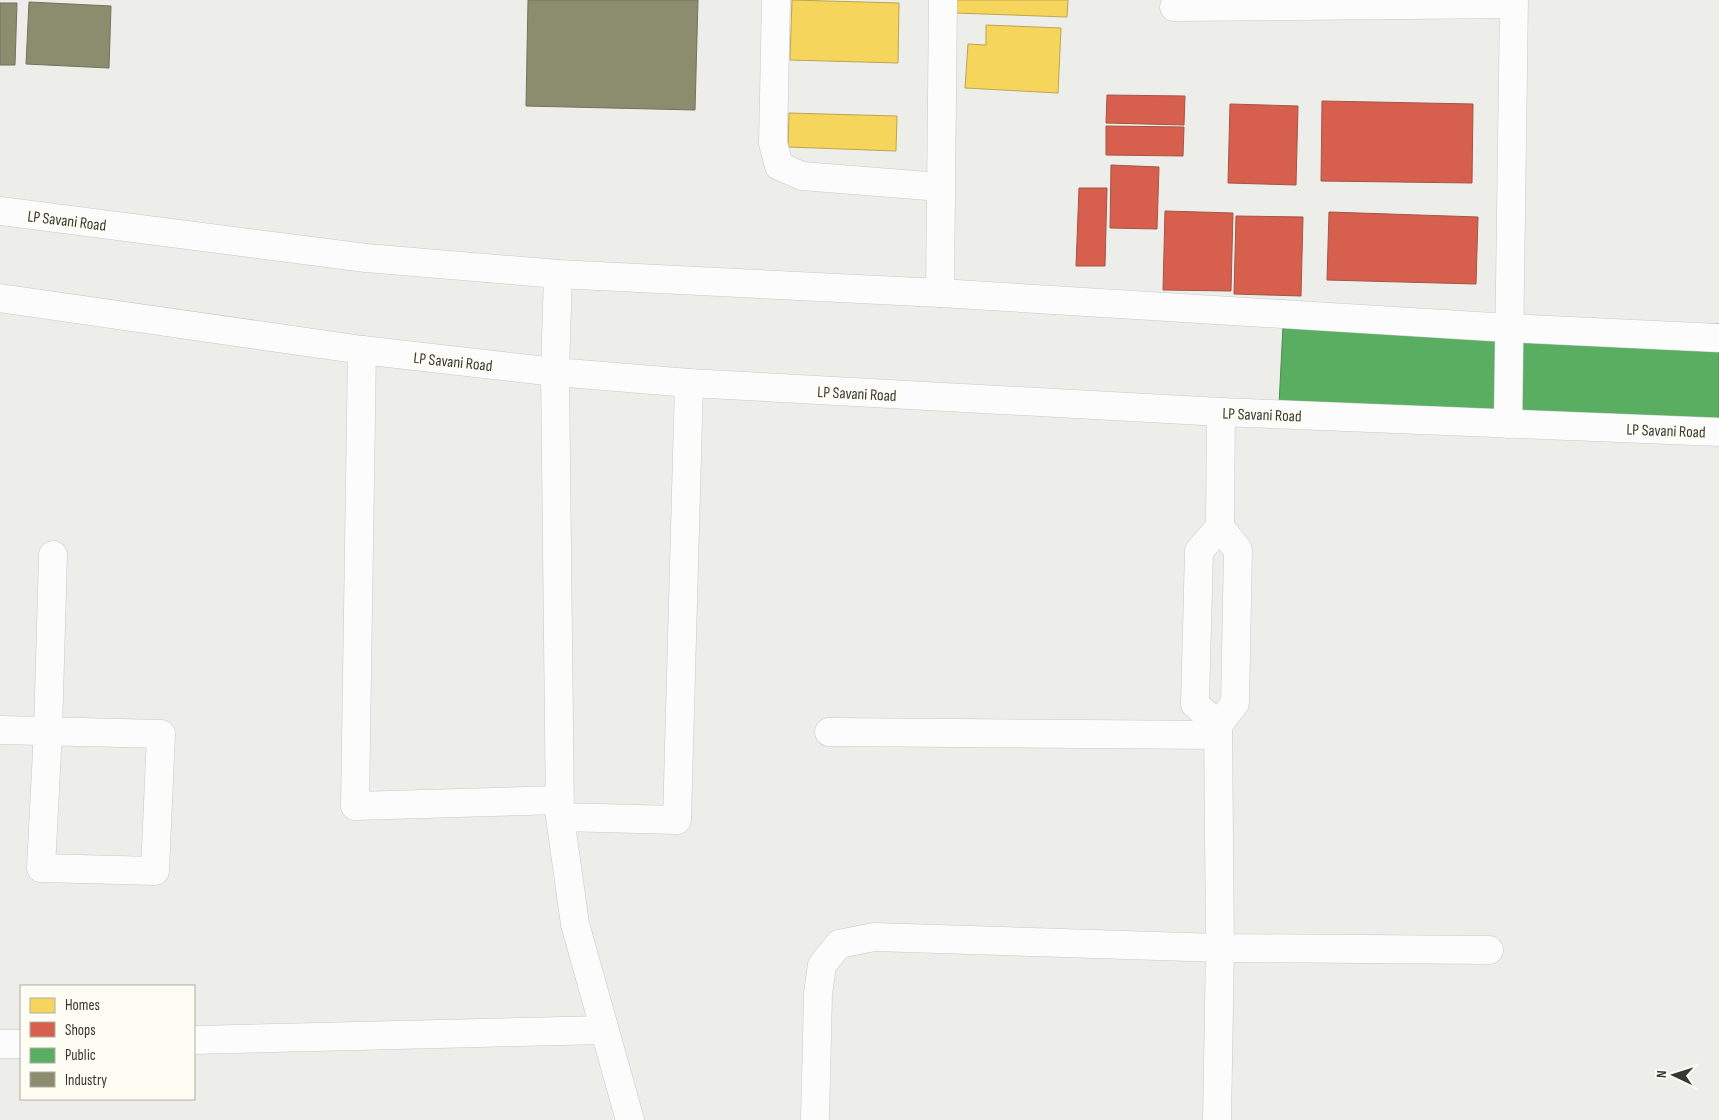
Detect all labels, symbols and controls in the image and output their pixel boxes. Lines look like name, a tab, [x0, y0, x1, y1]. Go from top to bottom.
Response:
street label: LP Savani Road	[26, 207, 107, 236]
street label: LP Savani Road	[412, 349, 493, 376]
street label: LP Savani Road	[817, 383, 897, 406]
street label: LP Savani Road	[1222, 405, 1302, 426]
street label: LP Savani Road	[1626, 421, 1706, 442]
legend	[20, 985, 195, 1100]
text: Homes	[65, 996, 100, 1015]
text: Shops	[65, 1021, 96, 1040]
text: Public	[65, 1046, 96, 1065]
north arrow	[1649, 1050, 1699, 1100]
text: N	[1653, 1070, 1670, 1078]
text: Industry	[65, 1071, 107, 1090]

